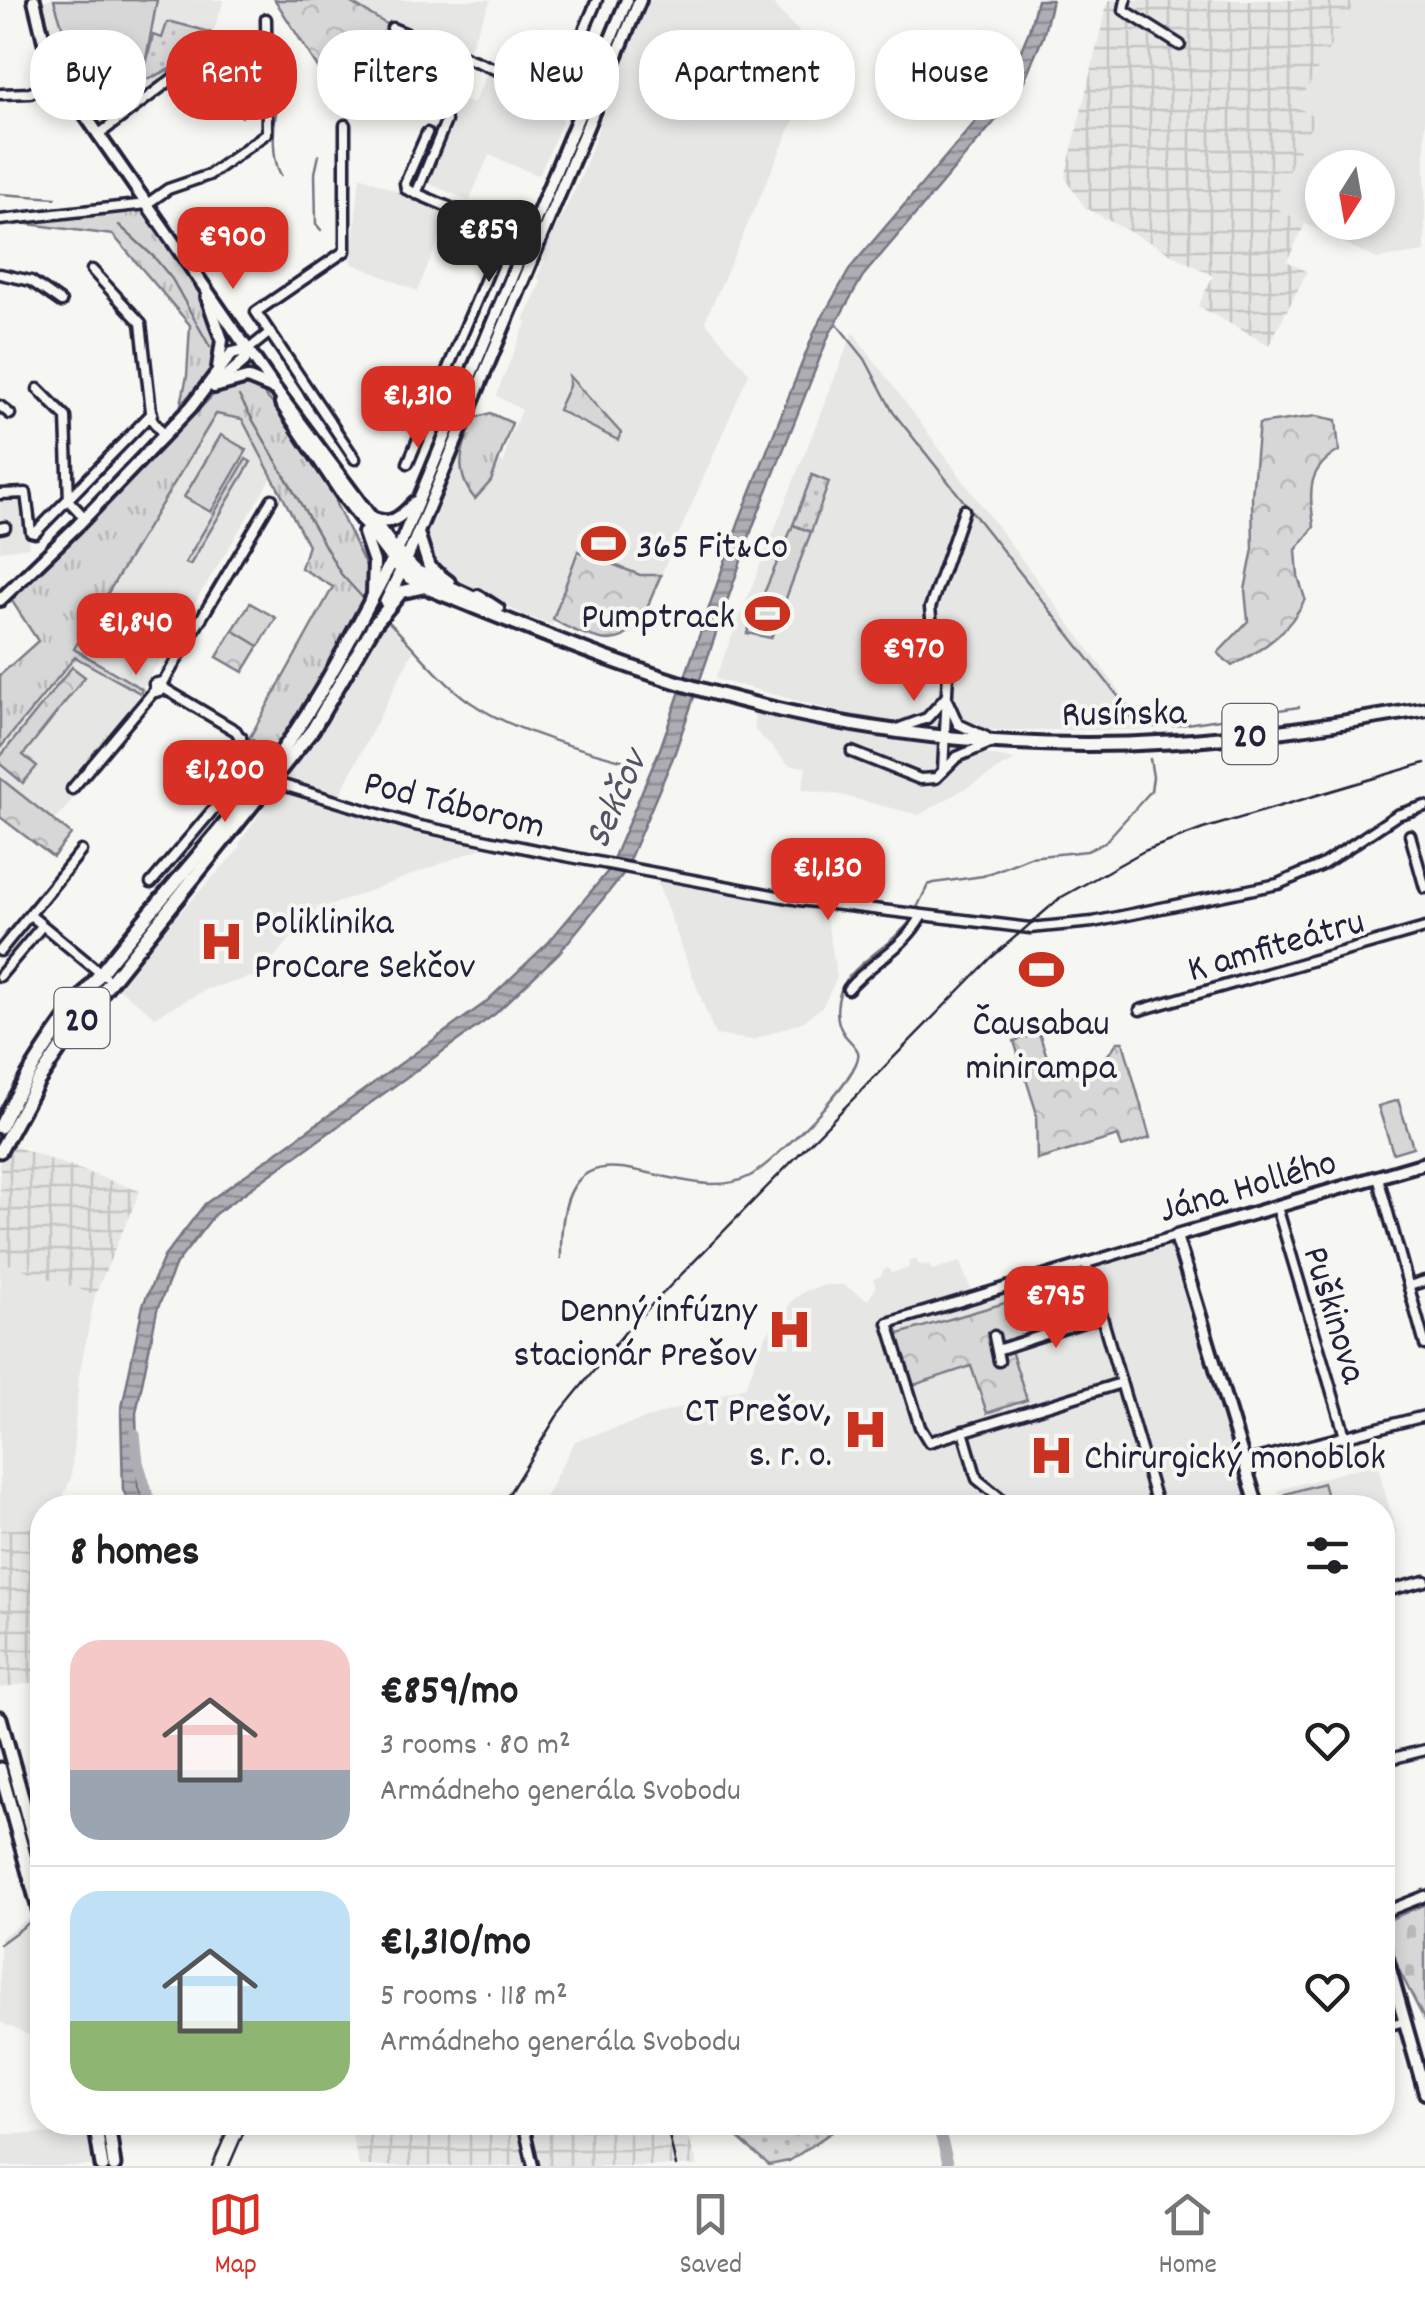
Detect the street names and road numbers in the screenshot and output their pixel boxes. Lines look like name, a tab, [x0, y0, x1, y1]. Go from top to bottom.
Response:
street label: Rusínska	[1061, 688, 1188, 745]
road number: 20	[1222, 704, 1278, 764]
street label: Pod Táborom	[357, 758, 550, 856]
street label: K amfiteátru	[1181, 897, 1372, 1000]
road number: 20	[54, 988, 110, 1048]
street label: Jána Hollého	[1153, 1138, 1344, 1241]
street label: Puškinova	[1285, 1240, 1379, 1392]

